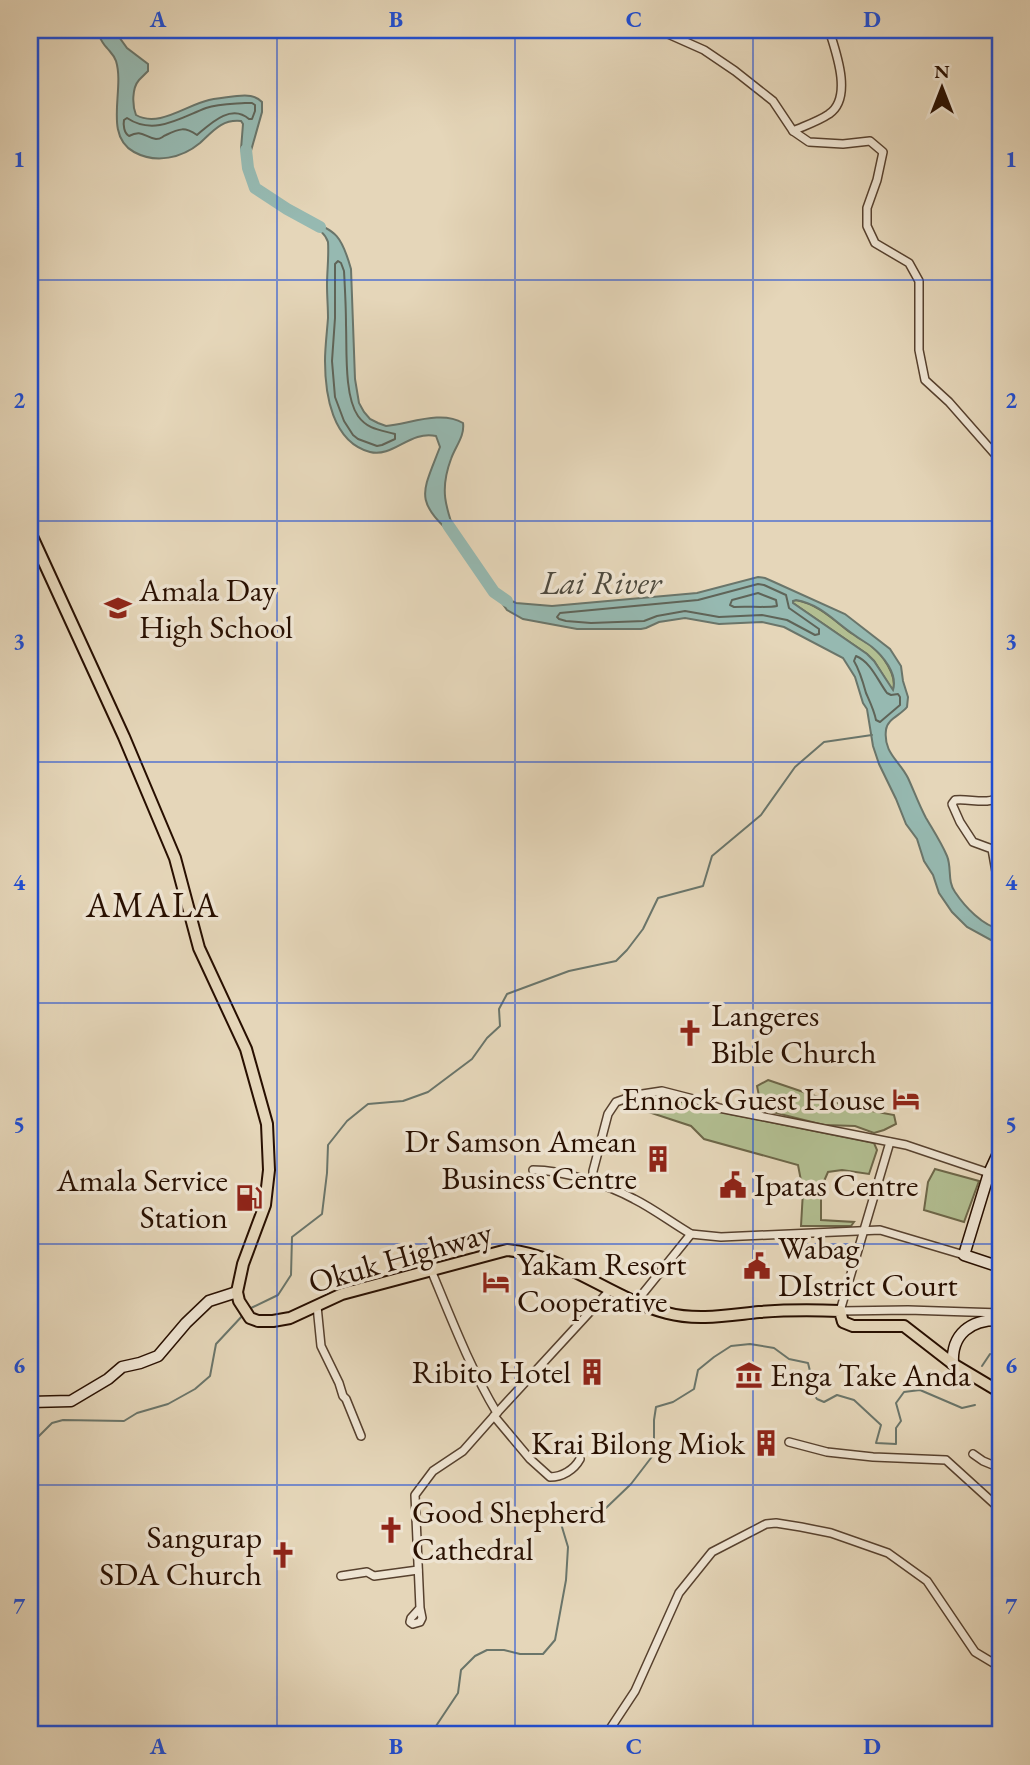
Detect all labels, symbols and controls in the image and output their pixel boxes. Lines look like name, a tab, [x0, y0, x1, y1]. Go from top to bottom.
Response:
text: A	[149, 4, 167, 34]
text: B	[389, 4, 403, 34]
text: C	[626, 4, 642, 34]
text: D	[863, 4, 881, 34]
north arrow	[908, 52, 978, 122]
text: N	[934, 59, 950, 84]
text: 1	[13, 144, 25, 174]
text: 1	[1005, 144, 1017, 174]
text: 2	[13, 385, 25, 415]
text: 2	[1005, 385, 1017, 415]
water label: Lai River	[540, 561, 663, 604]
place label: Amala Day High School	[138, 569, 293, 648]
school or university icon: Amala Day High School	[103, 593, 133, 623]
text: 3	[13, 626, 25, 656]
text: 3	[1005, 626, 1017, 656]
text: 4	[13, 867, 26, 897]
text: 4	[1005, 867, 1018, 897]
district label: AMALA	[85, 882, 220, 927]
place label: Langeres Bible Church	[711, 994, 876, 1073]
church icon: Langeres Bible Church	[675, 1018, 705, 1048]
place label: Ennock Guest House	[622, 1078, 885, 1120]
hotel icon: Ennock Guest House	[891, 1084, 921, 1114]
text: 5	[13, 1109, 25, 1139]
text: 5	[1005, 1109, 1017, 1139]
place label: Dr Samson Amean Business Centre	[405, 1120, 637, 1199]
building icon: Dr Samson Amean Business Centre	[643, 1144, 673, 1174]
place label: Amala Service Station	[56, 1159, 228, 1238]
place label: Ipatas Centre	[754, 1164, 918, 1206]
public building icon: Ipatas Centre	[718, 1170, 748, 1200]
fuel station icon: Amala Service Station	[234, 1183, 264, 1213]
street label: Okuk Highway	[303, 1211, 498, 1303]
place label: Wabag DIstrict Court	[778, 1227, 958, 1306]
place label: Yakam Resort Cooperative	[517, 1243, 686, 1322]
public building icon: Wabag DIstrict Court	[742, 1251, 772, 1281]
hotel icon: Yakam Resort Cooperative	[481, 1267, 511, 1297]
text: 6	[13, 1350, 25, 1380]
text: 6	[1005, 1350, 1017, 1380]
place label: Ribito Hotel	[412, 1351, 571, 1393]
place label: Enga Take Anda	[770, 1354, 971, 1396]
building icon: Ribito Hotel	[577, 1357, 607, 1387]
museum icon: Enga Take Anda	[734, 1360, 764, 1390]
place label: Krai Bilong Miok	[531, 1422, 746, 1464]
building icon: Krai Bilong Miok	[751, 1428, 781, 1458]
place label: Good Shepherd Cathedral	[412, 1491, 606, 1570]
church icon: Good Shepherd Cathedral	[376, 1515, 406, 1545]
place label: Sangurap SDA Church	[99, 1516, 262, 1595]
church icon: Sangurap SDA Church	[268, 1540, 298, 1570]
text: 7	[13, 1591, 26, 1621]
text: 7	[1005, 1591, 1018, 1621]
text: A	[149, 1731, 167, 1761]
text: B	[389, 1731, 403, 1761]
text: C	[626, 1731, 642, 1761]
text: D	[863, 1731, 881, 1761]

